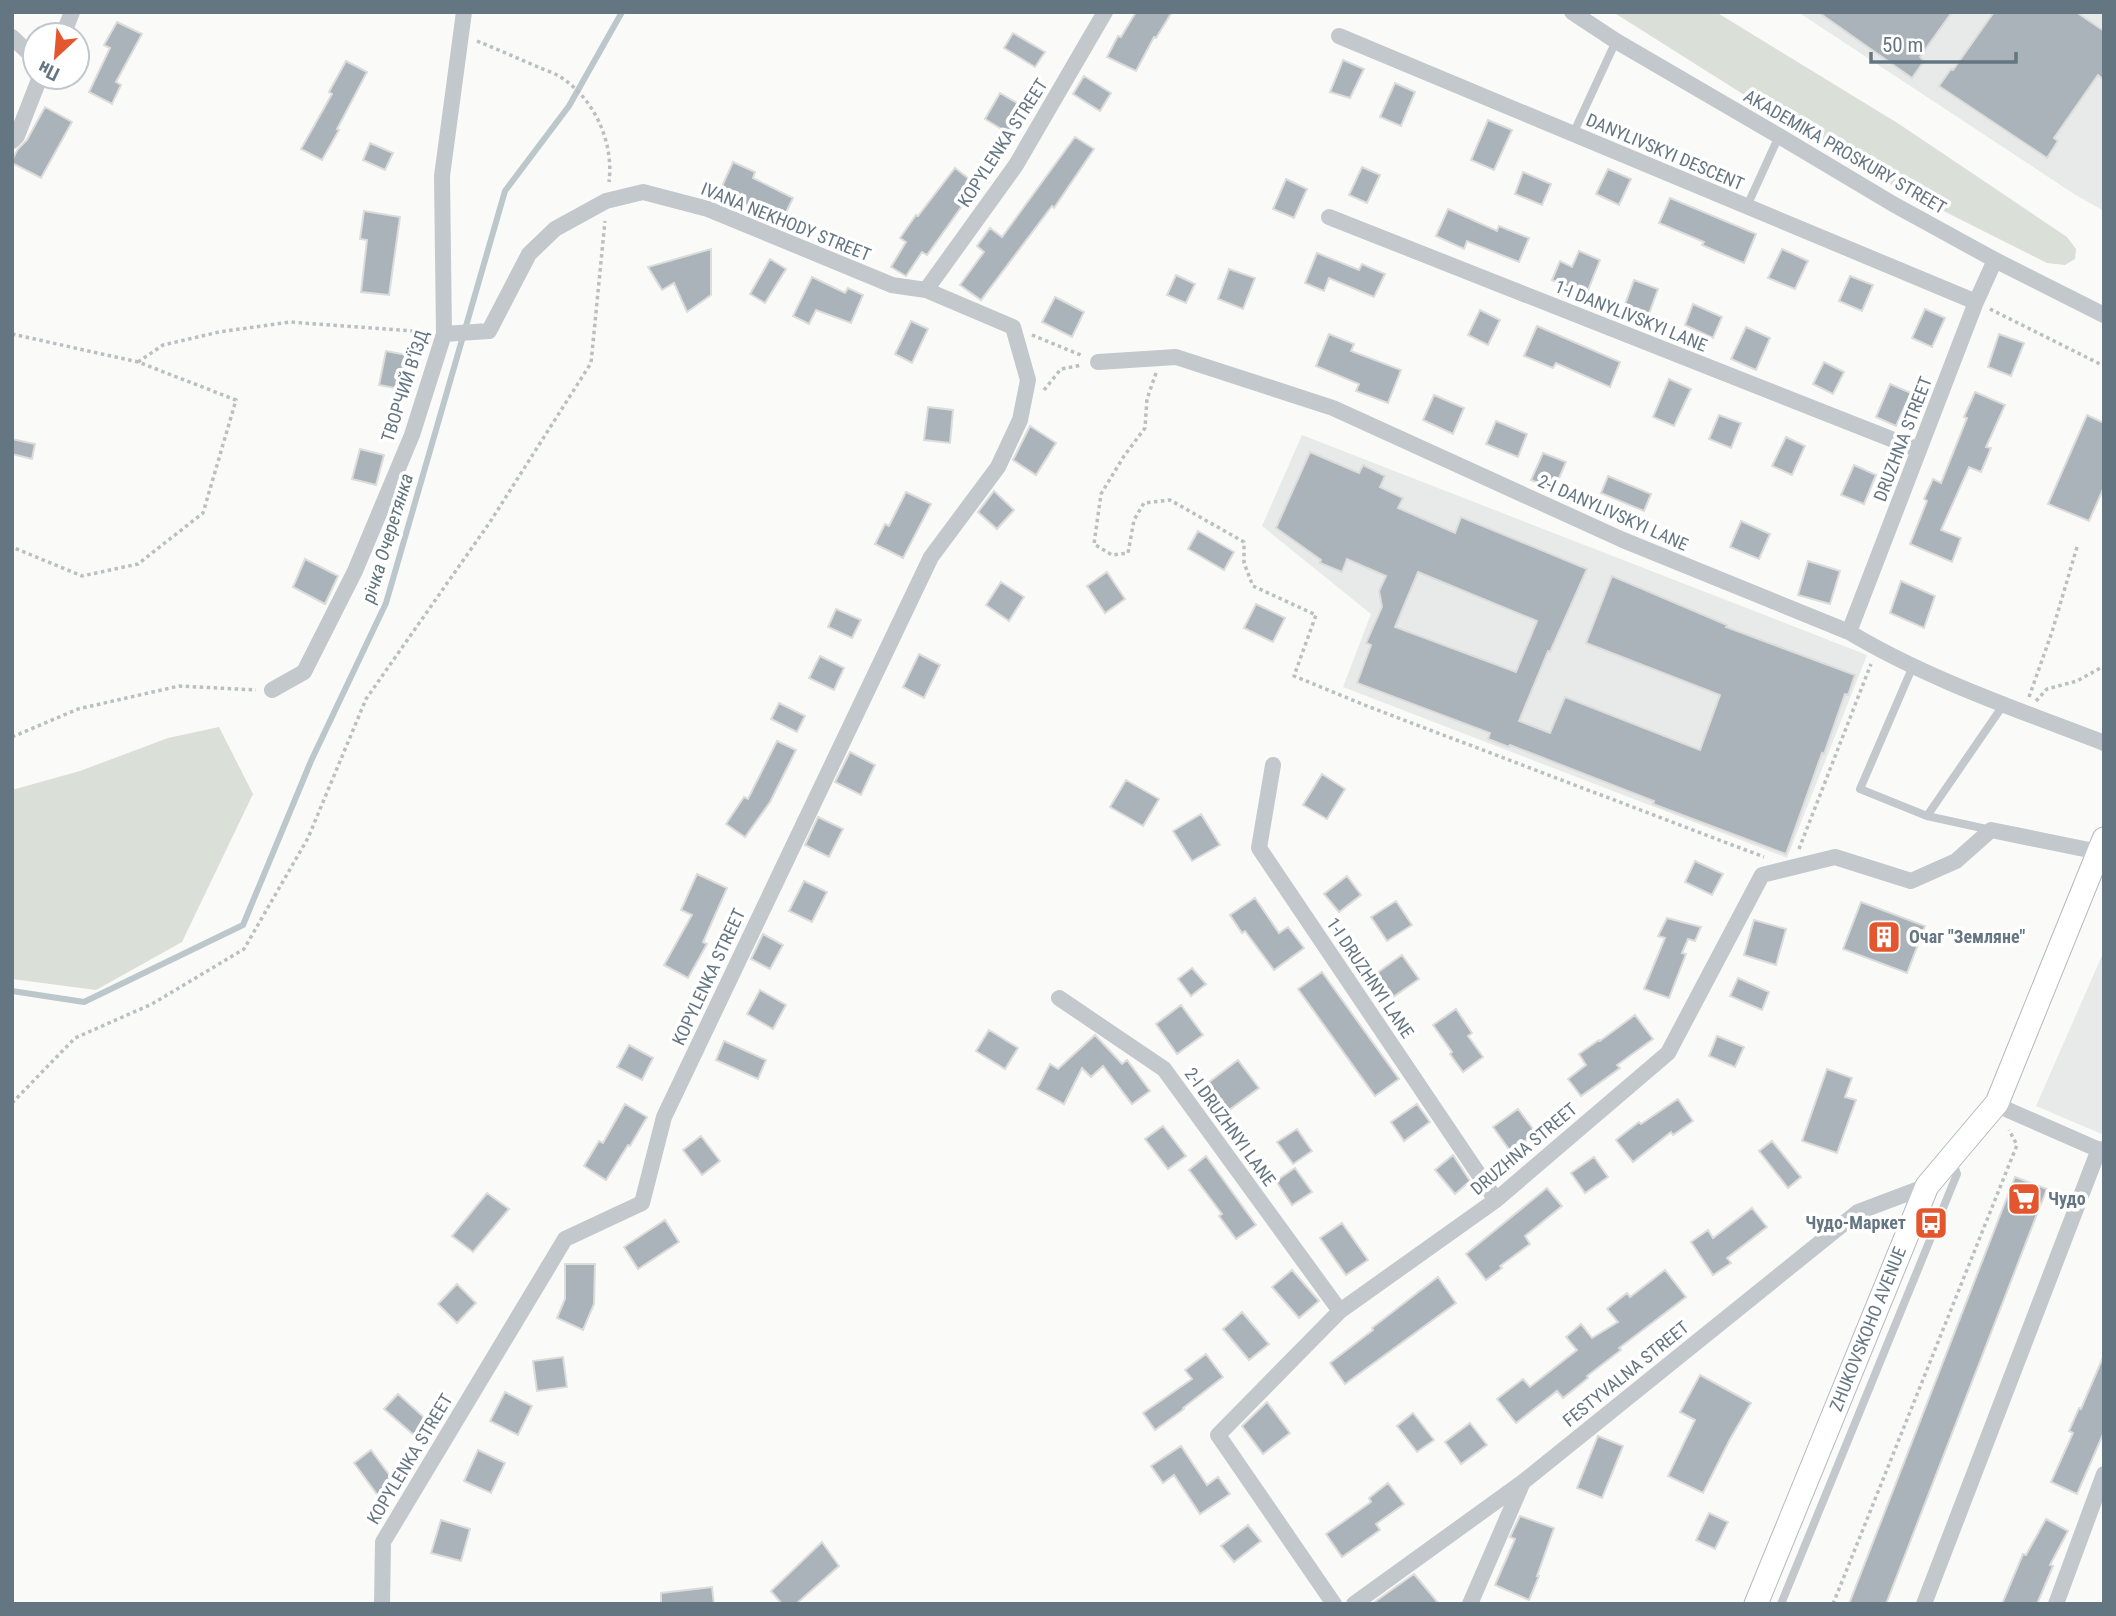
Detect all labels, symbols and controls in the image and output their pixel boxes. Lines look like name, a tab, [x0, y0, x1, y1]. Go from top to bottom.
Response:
north arrow	[21, 21, 91, 91]
scale bar	[1871, 21, 2016, 65]
text: 50 m	[1882, 33, 1923, 57]
text: Пн	[34, 56, 63, 86]
street label: KOPYLENKA STREET	[953, 75, 1052, 211]
street label: AKADEMIKA PROSKURY STREET	[1740, 85, 1950, 218]
street label: DANYLIVSKYI DESCENT	[1583, 109, 1747, 194]
street label: IVANA NEKHODY STREET	[698, 178, 874, 265]
street label: 1-I DANYLIVSKYI LANE	[1552, 275, 1710, 356]
street label: ТВОРЧИЙ В’ЇЗД	[377, 327, 433, 444]
street label: DRUZHNA STREET	[1869, 373, 1936, 504]
street label: 2-I DANYLIVSKYI LANE	[1535, 470, 1692, 555]
water label: річка Очеретянка	[357, 471, 418, 607]
street label: KOPYLENKA STREET	[668, 905, 749, 1049]
street label: 1-I DRUZHNYI LANE	[1322, 914, 1418, 1042]
building icon: Очаг "Земляне"	[1865, 918, 1903, 956]
place label: Очаг "Земляне"	[1909, 926, 2025, 947]
street label: 2-I DRUZHNYI LANE	[1181, 1064, 1280, 1190]
street label: DRUZHNA STREET	[1466, 1098, 1581, 1199]
supermarket icon: Чудо	[2005, 1180, 2043, 1218]
place label: Чудо	[2048, 1188, 2086, 1209]
bus stop icon: Чудо-Маркет	[1912, 1204, 1950, 1242]
place label: Чудо-Маркет	[1805, 1212, 1906, 1233]
street label: ZHUKOVSKOHO AVENUE	[1825, 1243, 1910, 1414]
street label: FESTYVALNA STREET	[1558, 1316, 1693, 1431]
street label: KOPYLENKA STREET	[362, 1390, 457, 1528]

